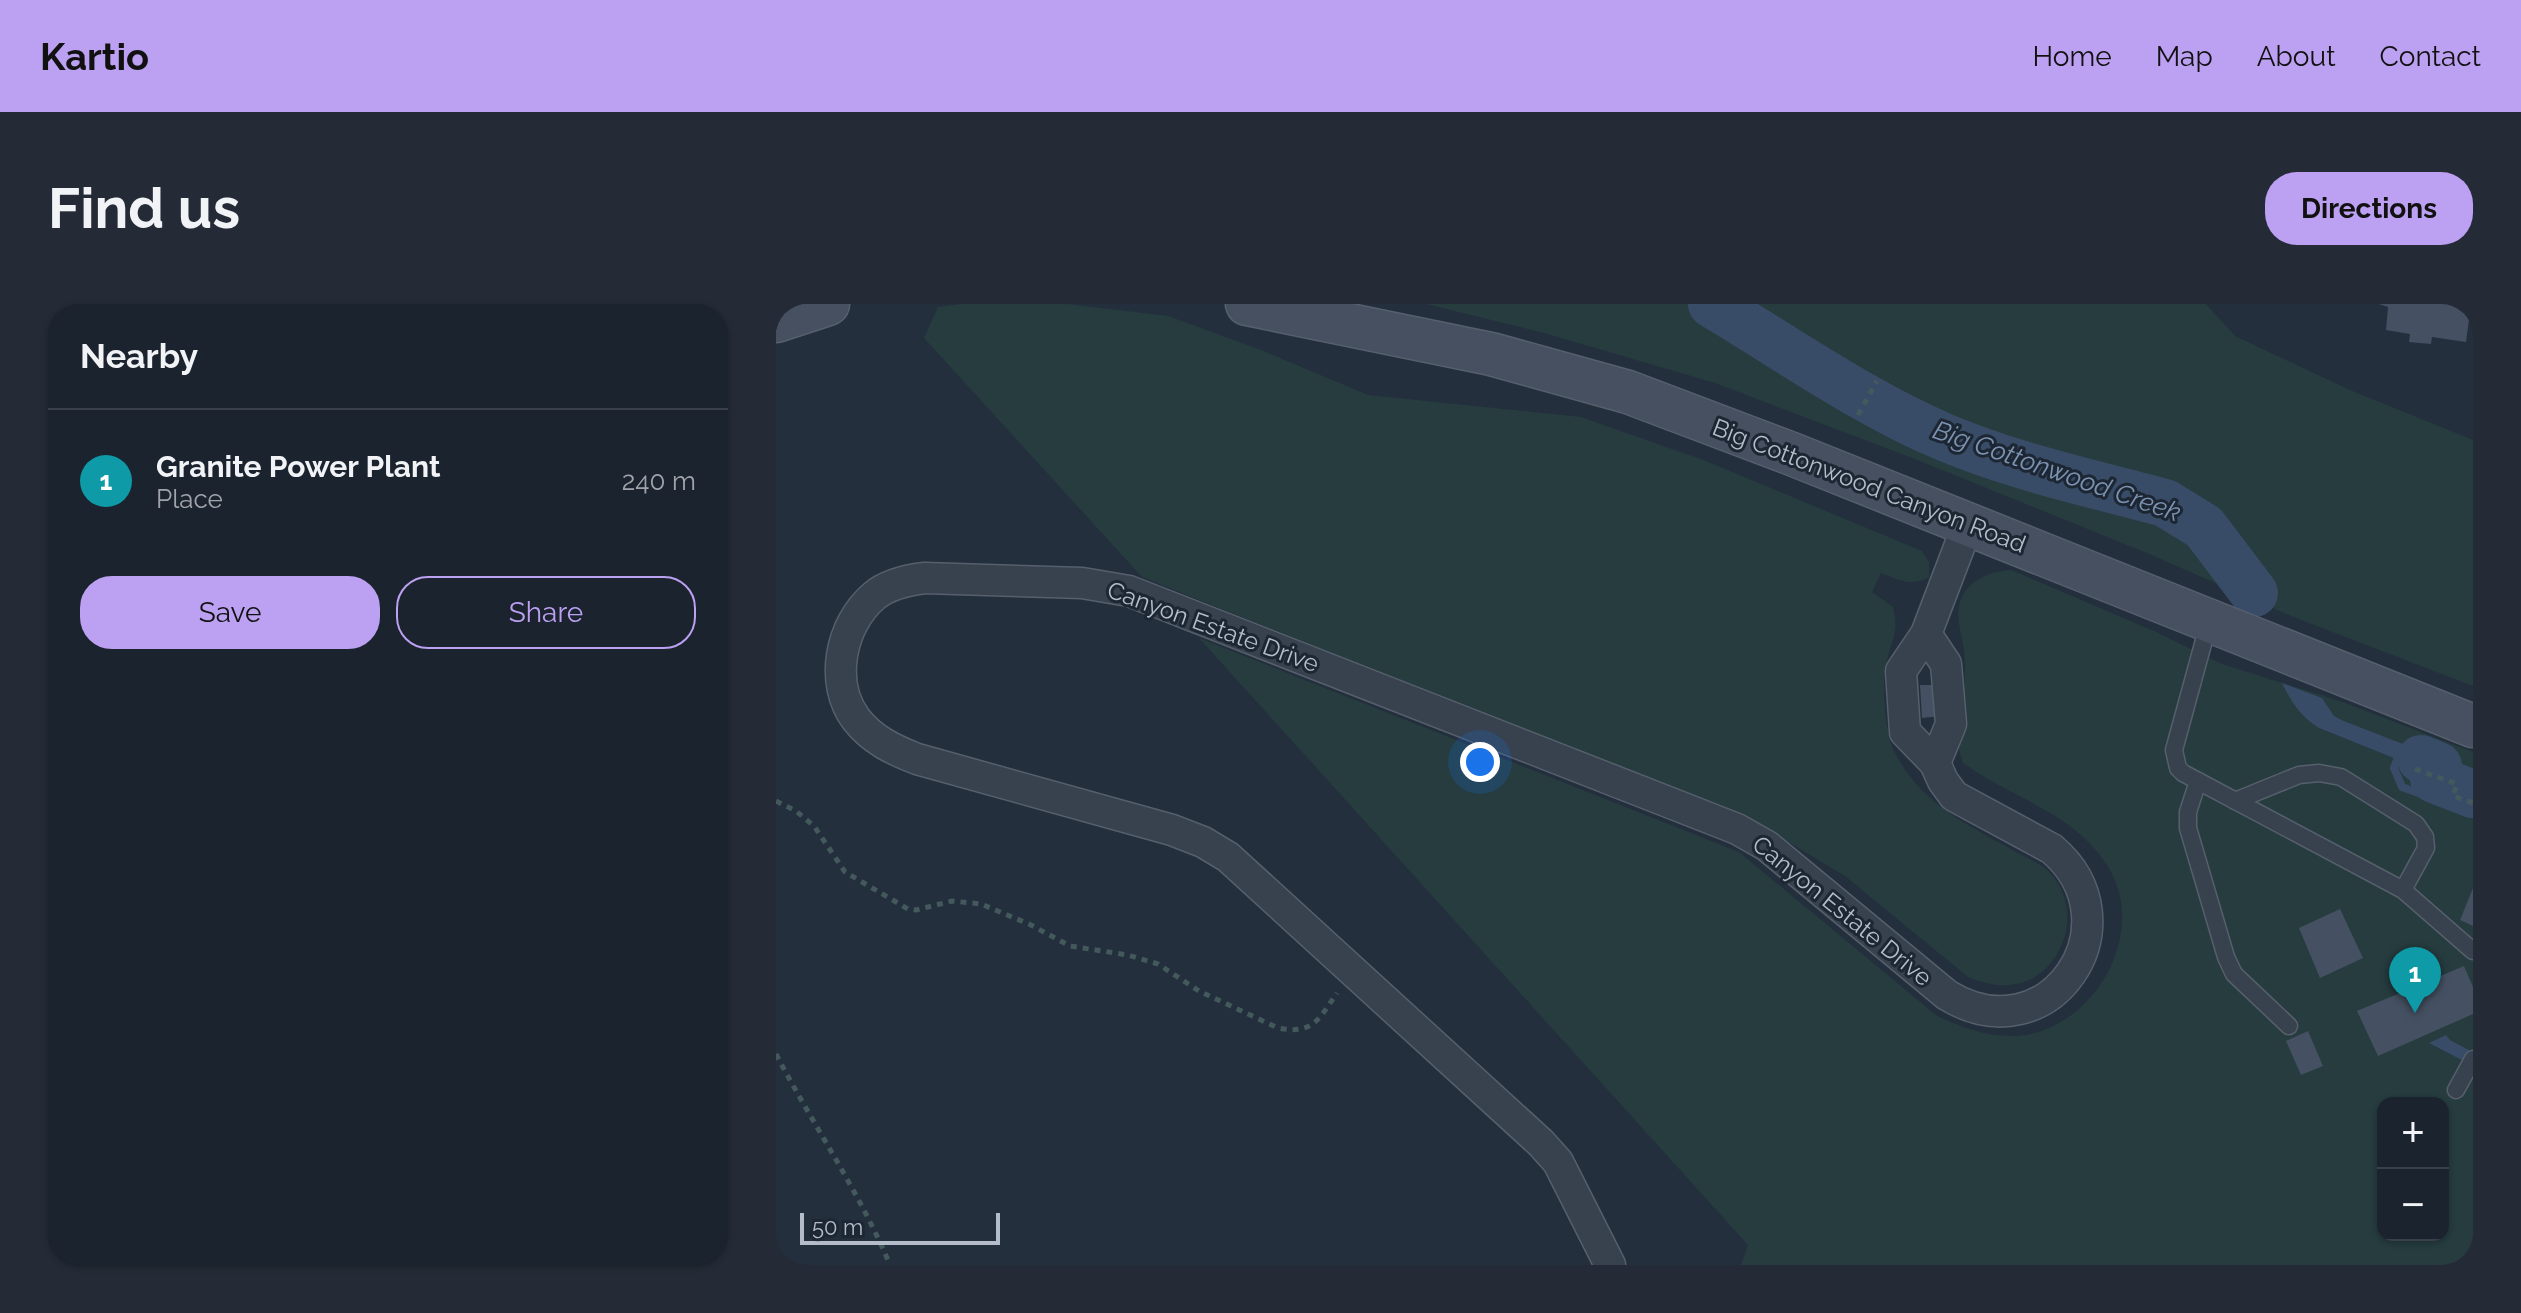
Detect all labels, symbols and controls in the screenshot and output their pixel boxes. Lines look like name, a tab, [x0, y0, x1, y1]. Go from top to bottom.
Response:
text: Kartio	[40, 34, 149, 79]
text: Home	[2032, 40, 2112, 73]
text: Map	[2156, 40, 2213, 73]
text: About	[2257, 40, 2336, 73]
text: Contact	[2380, 40, 2481, 73]
button: Directions	[2265, 172, 2473, 245]
text: Find us	[48, 175, 240, 241]
text: Nearby	[80, 336, 198, 376]
street label: Big Cottonwood Canyon Road	[1708, 412, 2030, 559]
water label: Big Cottonwood Creek	[1929, 414, 2185, 528]
text: Granite Power Plant	[156, 449, 440, 484]
text: 1	[100, 466, 112, 496]
text: 240 m	[622, 466, 696, 496]
text: Place	[156, 484, 223, 514]
street label: Canyon Estate Drive	[1104, 575, 1323, 678]
button: Save	[80, 576, 380, 649]
button: Share	[396, 576, 696, 649]
your location	[1460, 742, 1500, 782]
street label: Canyon Estate Drive	[1747, 829, 1938, 992]
pin: 1	[2389, 947, 2441, 1013]
map controls	[2377, 1097, 2449, 1241]
button: +	[2377, 1097, 2449, 1169]
button: −	[2377, 1169, 2449, 1241]
scale bar	[800, 1209, 1000, 1245]
text: 50 m	[812, 1214, 863, 1240]

